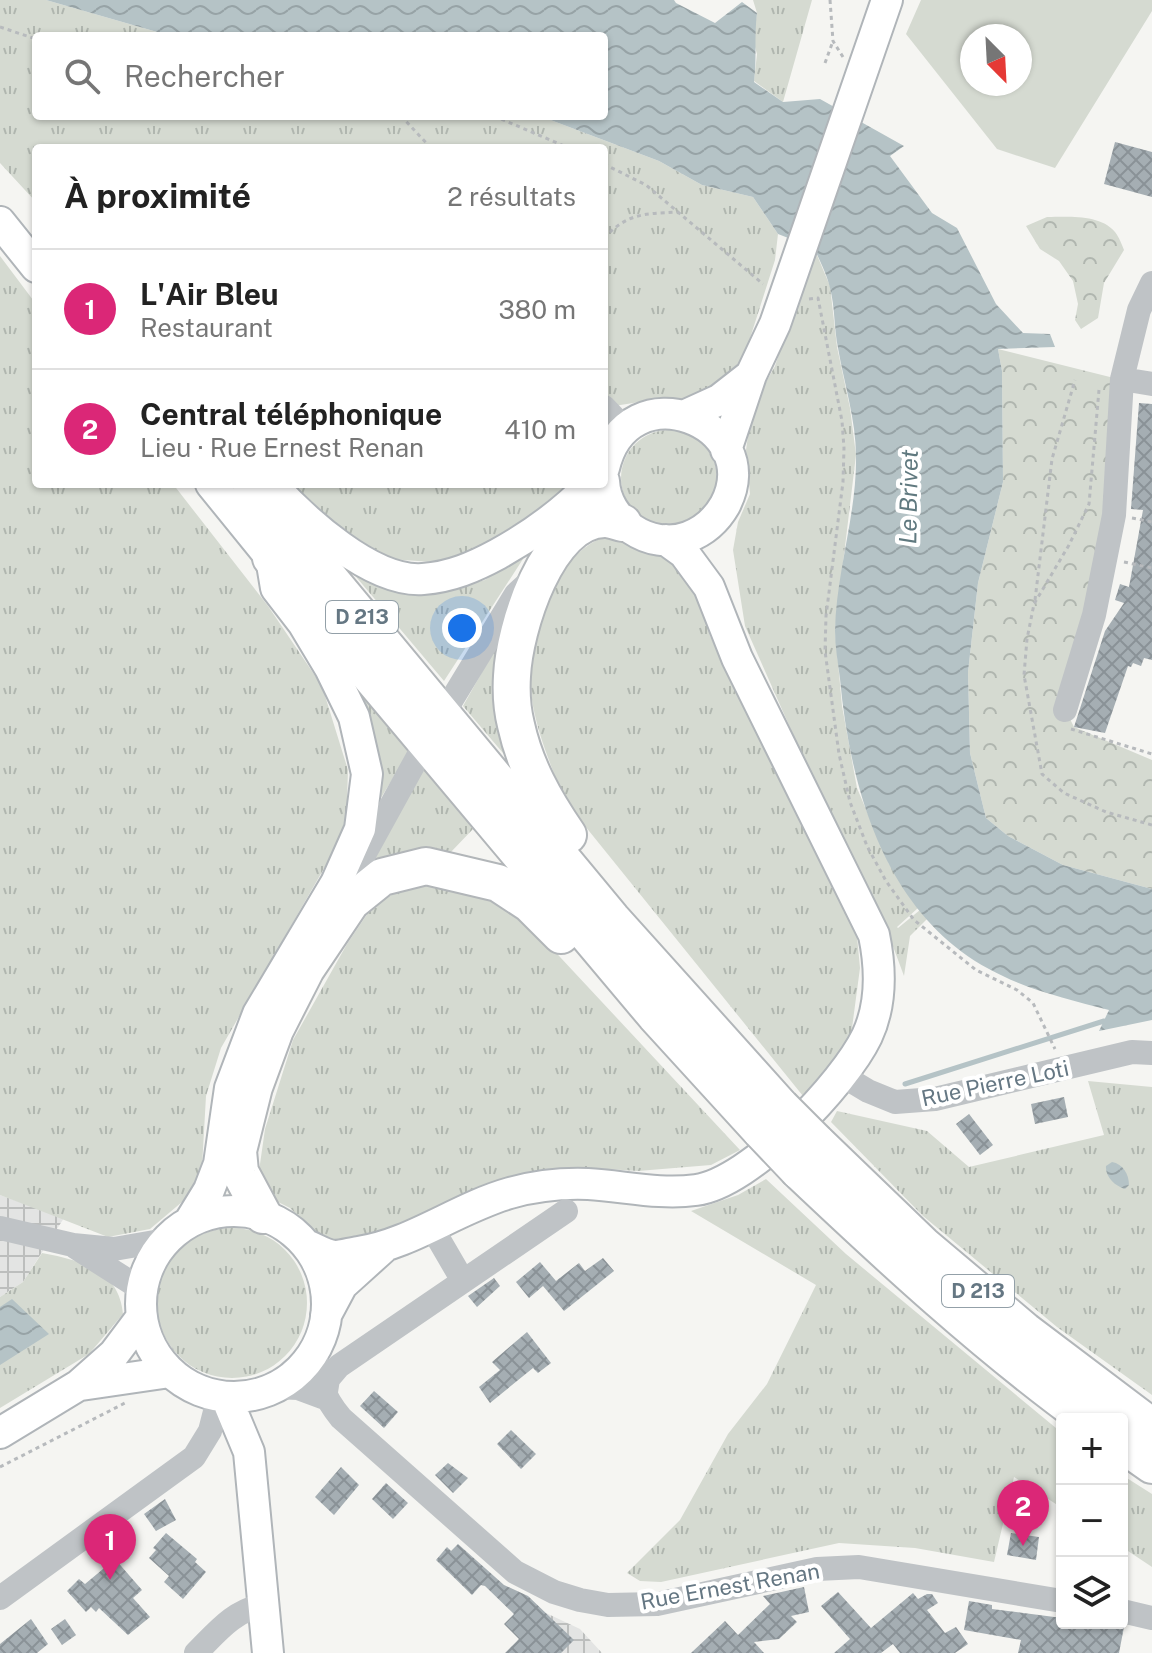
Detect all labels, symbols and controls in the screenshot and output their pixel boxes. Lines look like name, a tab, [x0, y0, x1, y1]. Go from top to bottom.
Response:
north arrow	[960, 24, 1032, 96]
search box	[32, 32, 608, 120]
icon: search	[60, 54, 104, 98]
text: Rechercher	[124, 58, 285, 94]
text: À proximité	[64, 176, 251, 216]
text: 2 résultats	[447, 181, 576, 212]
text: L'Air Bleu	[140, 276, 279, 312]
text: 1	[84, 294, 96, 325]
text: 380 m	[498, 294, 576, 325]
text: Restaurant	[140, 312, 273, 343]
text: Central téléphonique	[140, 396, 442, 432]
text: 2	[82, 414, 98, 445]
text: 410 m	[504, 414, 576, 445]
text: Lieu · Rue Ernest Renan	[140, 432, 424, 463]
water label: Le Brivet	[893, 449, 923, 545]
road number: D 213	[326, 601, 398, 633]
your location	[442, 608, 482, 648]
street label: Rue Pierre Loti	[919, 1055, 1071, 1111]
road number: D 213	[942, 1275, 1014, 1307]
map controls	[1056, 1413, 1128, 1629]
button: +	[1056, 1413, 1128, 1485]
pin: 2	[997, 1480, 1049, 1546]
button: −	[1056, 1485, 1128, 1557]
pin: 1	[84, 1514, 136, 1580]
street label: Rue Ernest Renan	[638, 1557, 822, 1615]
button: layers	[1056, 1557, 1128, 1629]

